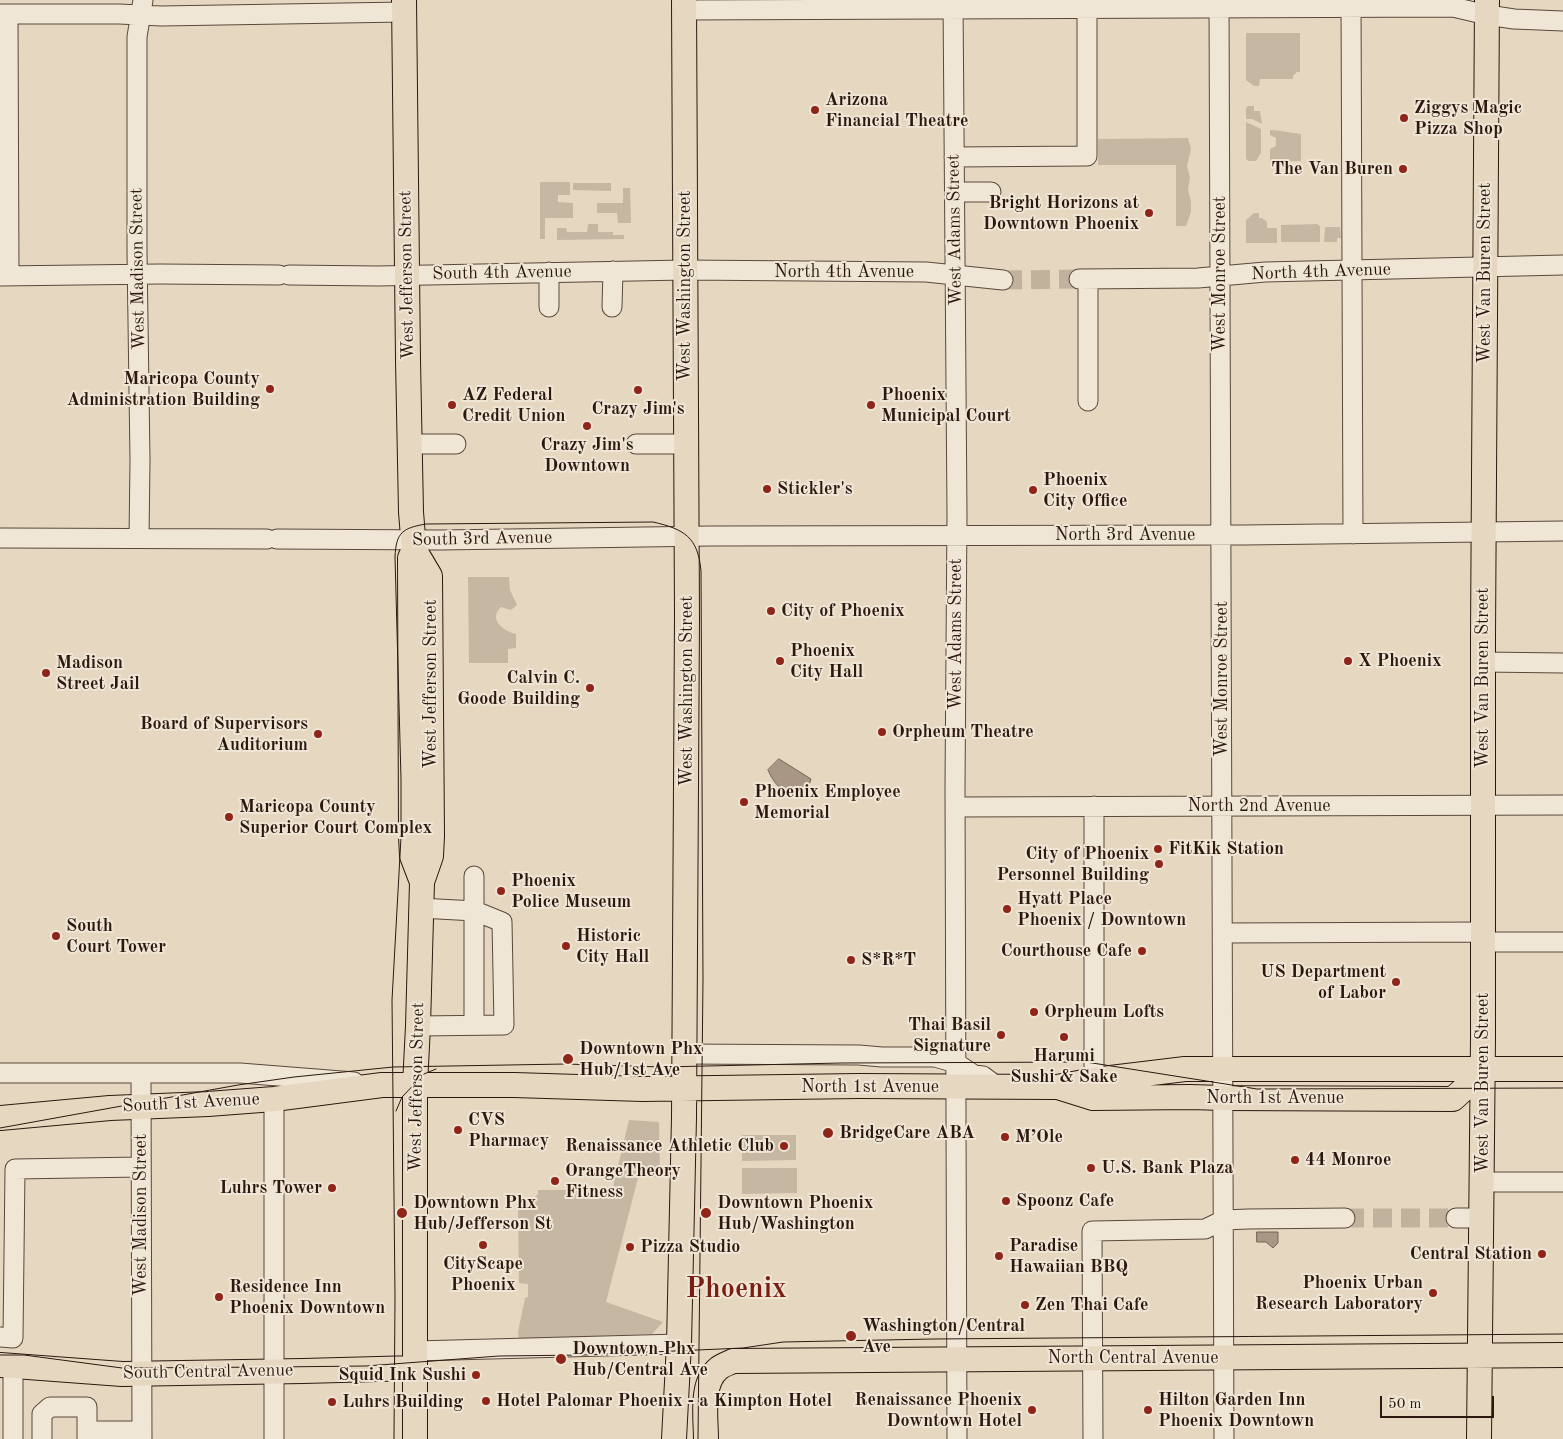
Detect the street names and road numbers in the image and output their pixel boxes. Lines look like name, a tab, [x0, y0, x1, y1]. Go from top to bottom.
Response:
street label: West Adams Street	[943, 154, 967, 306]
street label: West Van Buren Street	[1474, 182, 1496, 364]
street label: West Madison Street	[126, 188, 150, 350]
street label: West Jefferson Street	[395, 190, 419, 360]
street label: West Washington Street	[674, 190, 696, 382]
street label: West Monroe Street	[1209, 196, 1231, 352]
street label: North 4th Avenue	[1251, 259, 1391, 285]
street label: South 4th Avenue	[432, 261, 572, 285]
street label: North 4th Avenue	[774, 261, 914, 283]
street label: North 3rd Avenue	[1055, 524, 1195, 546]
street label: South 3rd Avenue	[412, 527, 552, 551]
street label: West Adams Street	[945, 558, 967, 710]
street label: West Van Buren Street	[1472, 587, 1494, 769]
street label: West Washington Street	[676, 595, 698, 787]
street label: West Jefferson Street	[420, 599, 442, 769]
street label: West Monroe Street	[1211, 601, 1233, 757]
street label: North 2nd Avenue	[1187, 795, 1331, 817]
street label: West Van Buren Street	[1472, 992, 1494, 1174]
street label: West Jefferson Street	[405, 1002, 429, 1172]
street label: North 1st Avenue	[801, 1076, 939, 1098]
street label: North 1st Avenue	[1206, 1087, 1344, 1109]
street label: South 1st Avenue	[122, 1089, 260, 1117]
street label: West Madison Street	[130, 1134, 152, 1296]
street label: North Central Avenue	[1048, 1347, 1218, 1369]
street label: South Central Avenue	[123, 1360, 293, 1384]

